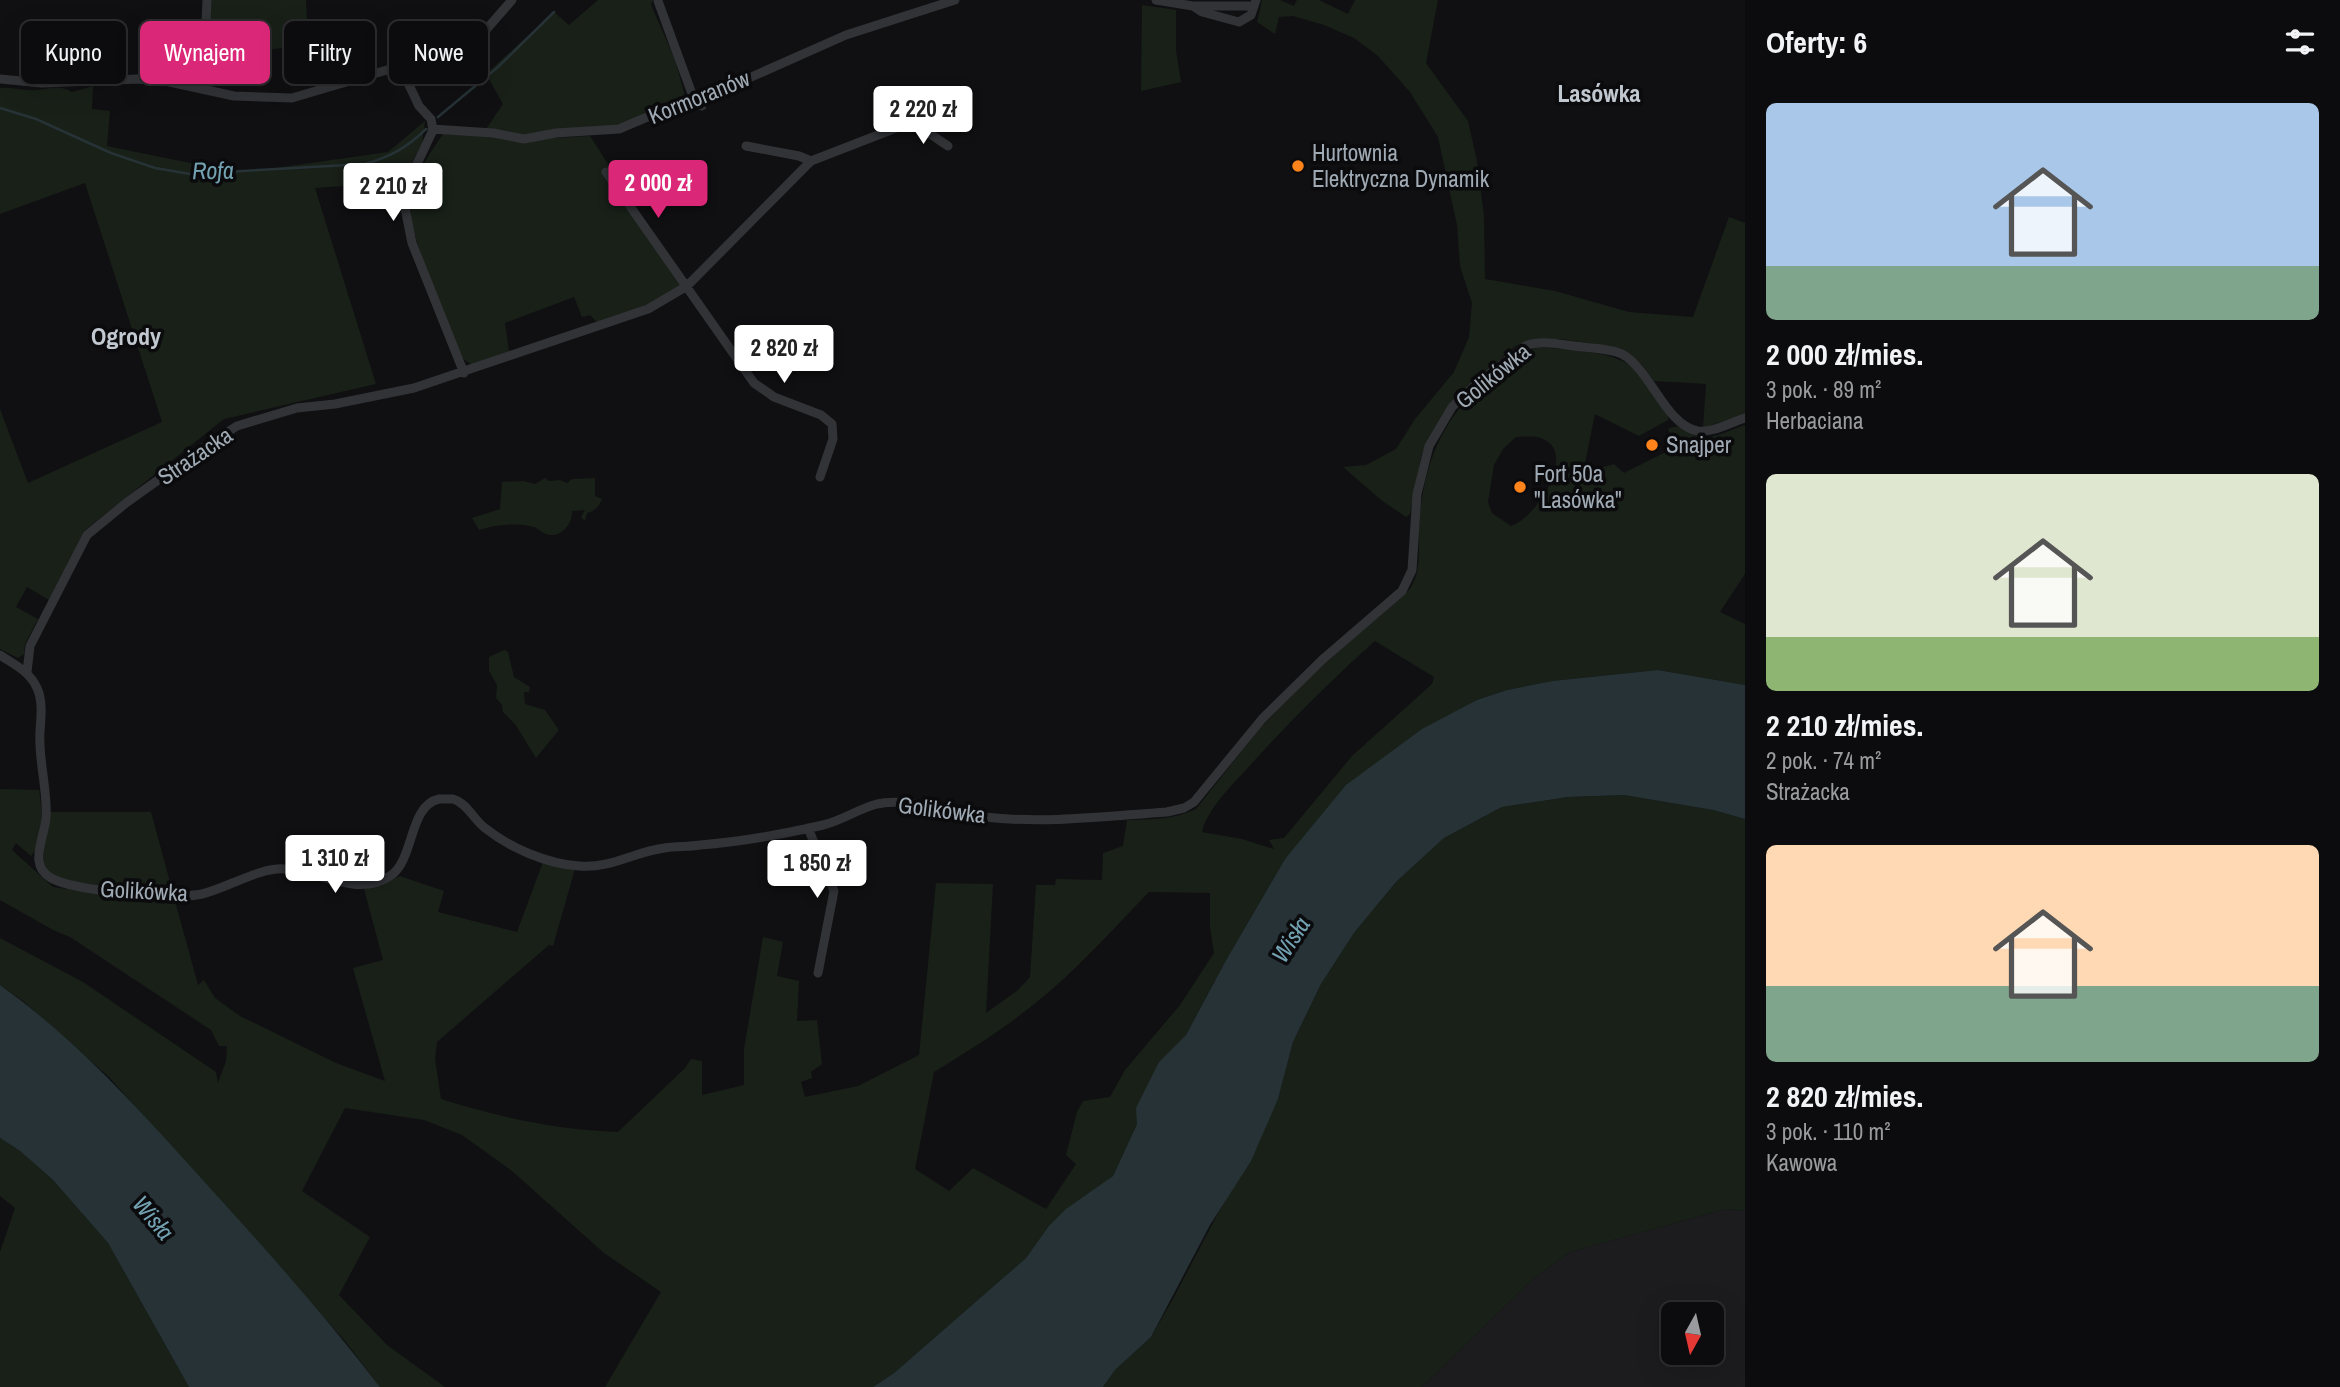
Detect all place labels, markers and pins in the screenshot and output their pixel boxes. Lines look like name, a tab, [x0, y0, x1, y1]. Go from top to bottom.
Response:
pin: 2 220 zł	[851, 86, 995, 146]
place label: Hurtownia Elektryczna Dynamik	[1312, 137, 1490, 194]
marker: Hurtownia Elektryczna Dynamik	[1290, 158, 1306, 174]
pin: 2 000 zł	[586, 160, 730, 220]
pin: 2 210 zł	[321, 164, 465, 223]
pin: 2 820 zł	[712, 326, 856, 385]
place label: Snajper	[1666, 429, 1732, 460]
marker: Snajper	[1644, 437, 1660, 453]
place label: Fort 50a "Lasówka"	[1534, 458, 1622, 515]
marker: Fort 50a "Lasówka"	[1512, 479, 1528, 495]
pin: 1 310 zł	[263, 836, 407, 895]
pin: 1 850 zł	[745, 841, 889, 900]

